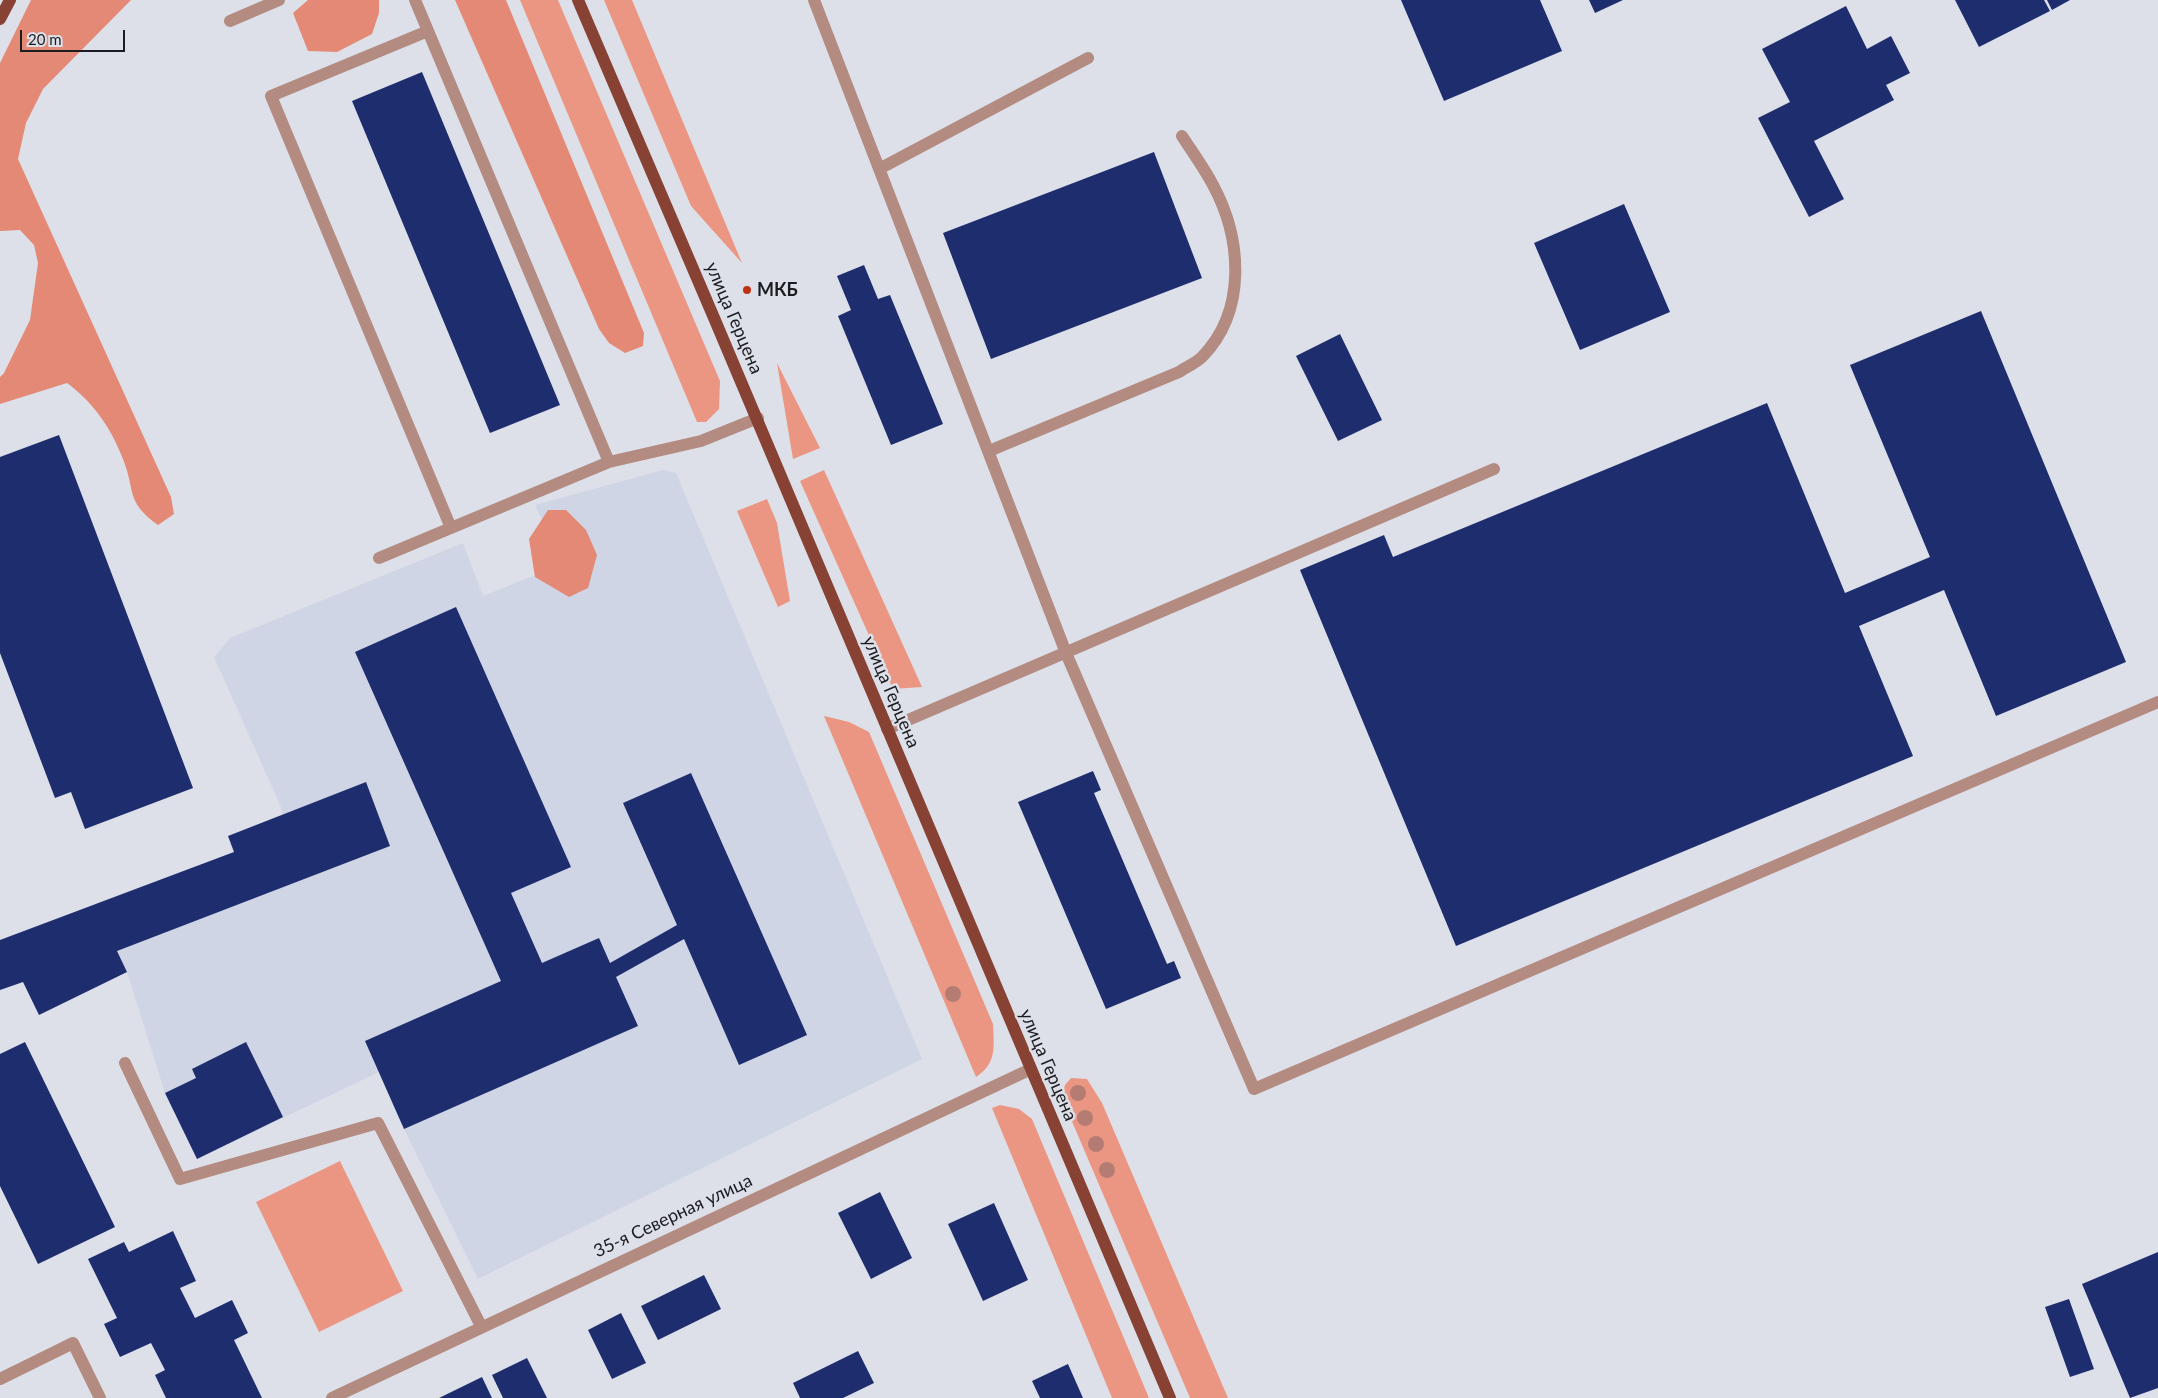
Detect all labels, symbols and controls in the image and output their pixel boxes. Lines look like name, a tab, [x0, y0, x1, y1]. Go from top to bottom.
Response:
scale bar	[22, 20, 128, 52]
text: 20 m	[28, 30, 62, 48]
street label: улица Герцена	[701, 259, 767, 377]
place label: МКБ	[757, 279, 798, 301]
marker: МКБ	[741, 284, 753, 296]
street label: улица Герцена	[858, 633, 924, 751]
street label: улица Герцена	[1015, 1006, 1081, 1124]
street label: 35-я Северная улица	[590, 1170, 756, 1262]

